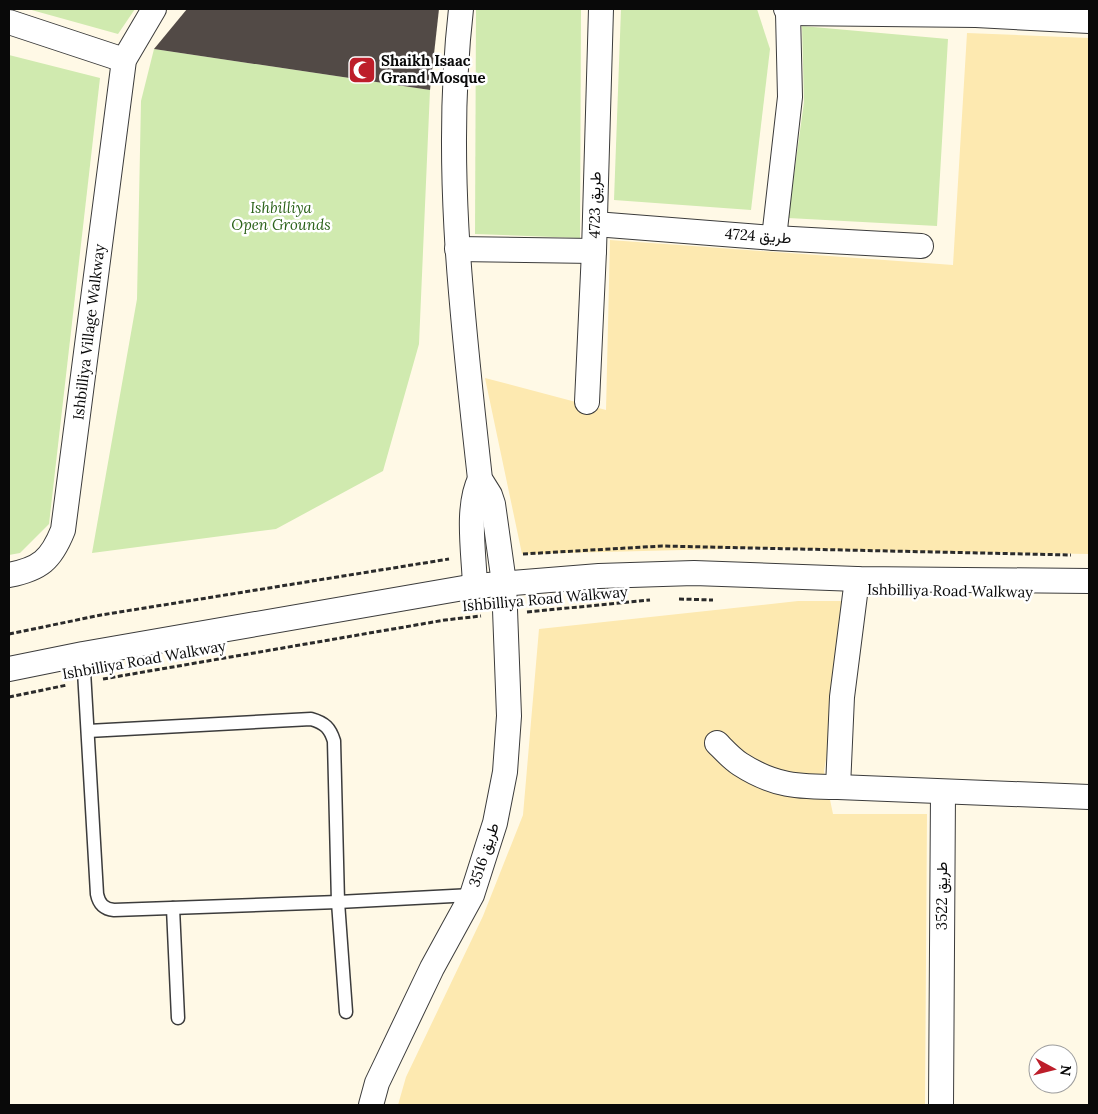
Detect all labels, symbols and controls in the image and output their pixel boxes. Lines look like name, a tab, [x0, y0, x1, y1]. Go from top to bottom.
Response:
place label: Shaikh Isaac Grand Mosque	[381, 51, 486, 87]
mosque icon: Shaikh Isaac Grand Mosque	[347, 55, 377, 85]
street label: طريق 4723	[584, 171, 606, 239]
park label: Ishbilliya Open Grounds	[231, 198, 331, 234]
street label: طريق 4724	[724, 224, 792, 248]
street label: Ishbilliya Village Walkway	[68, 243, 109, 421]
street label: Ishbilliya Road Walkway	[867, 580, 1033, 601]
street label: Ishbilliya Road Walkway	[461, 582, 629, 615]
street label: Ishbilliya Road Walkway	[61, 636, 227, 683]
street label: طريق 3516	[464, 820, 504, 890]
street label: طريق 3522	[932, 862, 952, 930]
north arrow	[1028, 1044, 1078, 1094]
text: N	[1056, 1064, 1075, 1077]

